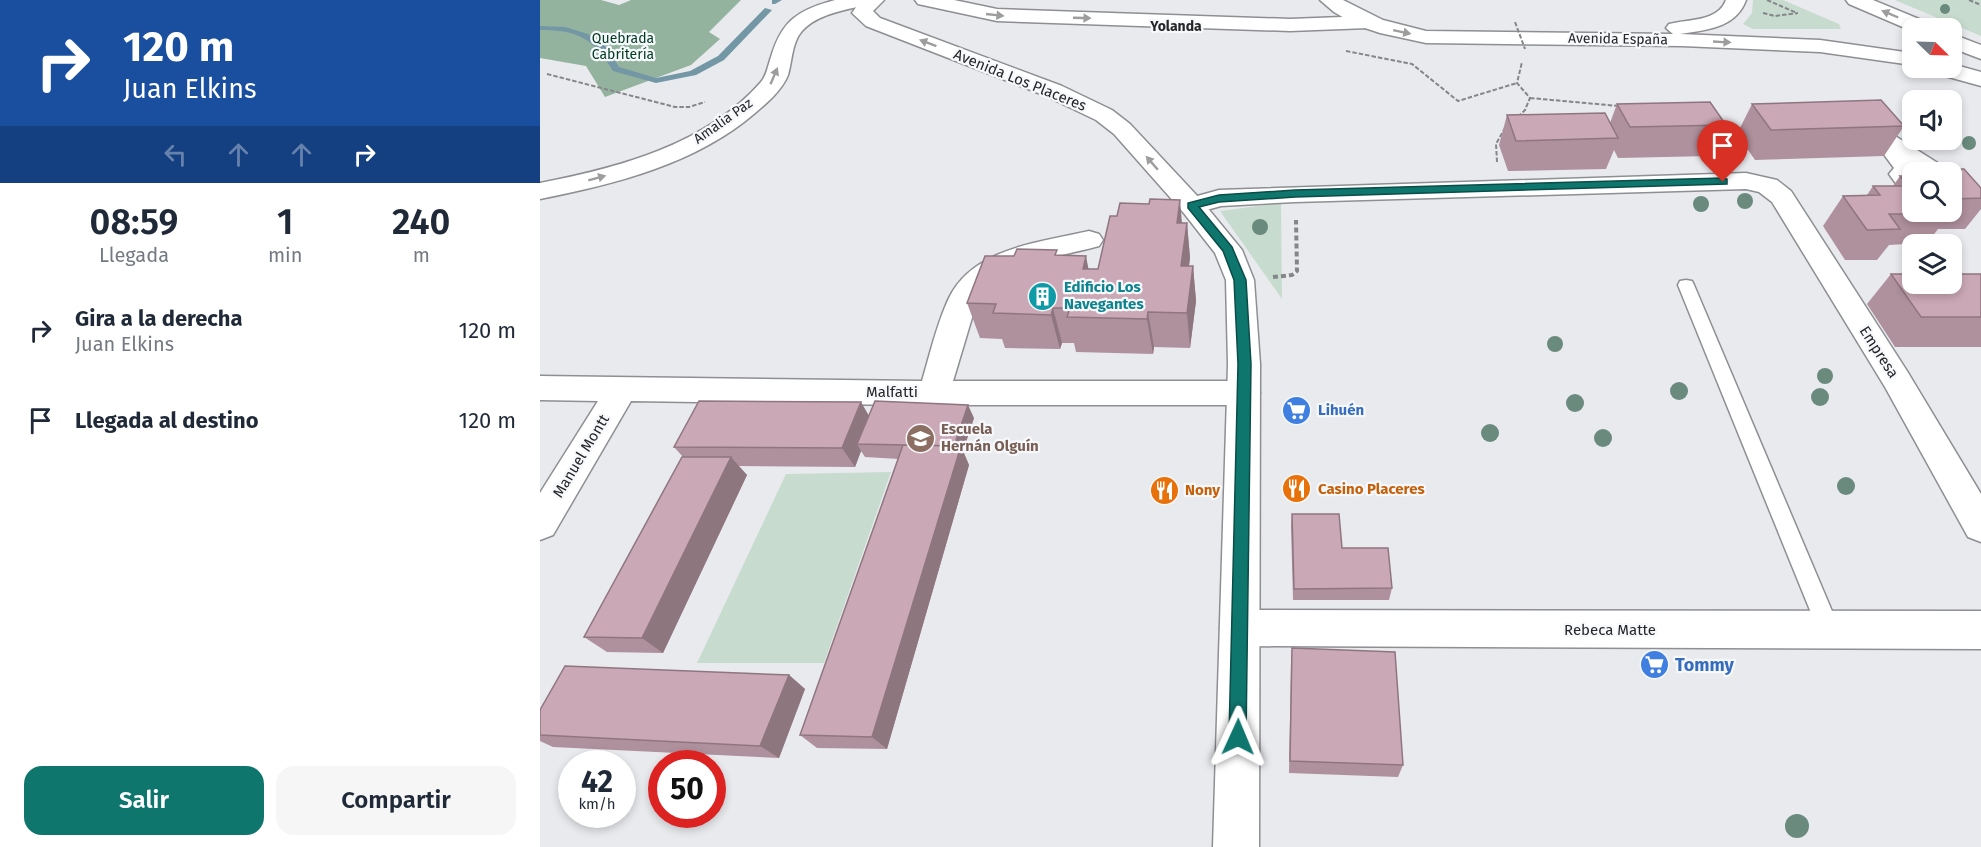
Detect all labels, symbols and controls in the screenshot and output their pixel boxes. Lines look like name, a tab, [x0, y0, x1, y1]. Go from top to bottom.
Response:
one-way arrow	[1881, 9, 1899, 18]
one-way arrow	[985, 10, 1004, 20]
one-way arrow	[1073, 14, 1092, 23]
district label: Yolanda	[1149, 18, 1202, 35]
north arrow	[1902, 18, 1962, 78]
map controls	[1902, 18, 1962, 294]
text: 120 m	[123, 22, 234, 72]
icon: right	[24, 24, 102, 102]
one-way arrow	[1393, 28, 1412, 37]
park label: Quebrada Cabritería	[592, 30, 654, 63]
street label: Avenida España	[1568, 30, 1668, 48]
one-way arrow	[1713, 37, 1732, 46]
one-way arrow	[919, 38, 937, 47]
street label: Avenida Los Placeres	[951, 45, 1089, 115]
one-way arrow	[769, 67, 779, 85]
text: Juan Elkins	[123, 73, 257, 105]
button: sound	[1902, 90, 1962, 150]
street label: Amalia Paz	[690, 95, 756, 147]
pin	[1697, 120, 1748, 182]
icon: arrive	[1706, 129, 1739, 162]
icon: left	[159, 138, 192, 171]
icon: ahead	[222, 138, 255, 171]
icon: ahead	[285, 138, 318, 171]
icon: right	[348, 138, 381, 171]
one-way arrow	[1145, 155, 1159, 170]
button: search	[1902, 162, 1962, 222]
one-way arrow	[588, 173, 606, 182]
text: 08:59	[90, 200, 178, 244]
text: 1	[277, 200, 293, 244]
text: 240	[392, 200, 450, 244]
button: layers	[1902, 234, 1962, 294]
text: Llegada	[99, 243, 169, 267]
text: min	[268, 243, 302, 267]
text: m	[413, 243, 430, 267]
place label: Edificio Los Navegantes	[1064, 278, 1144, 313]
building icon: Edificio Los Navegantes	[1027, 280, 1059, 312]
text: Gira a la derecha	[75, 305, 243, 332]
icon: right	[24, 314, 57, 347]
text: 120 m	[459, 317, 516, 344]
street label: Empresa	[1856, 323, 1902, 381]
text: Juan Elkins	[75, 332, 174, 356]
street label: Malfatti	[866, 383, 918, 401]
supermarket icon: Lihuén	[1281, 394, 1313, 426]
place label: Lihuén	[1318, 401, 1364, 419]
icon: arrive	[24, 404, 57, 437]
text: Llegada al destino	[75, 407, 259, 434]
text: 120 m	[459, 407, 516, 434]
street label: Manuel Montt	[549, 411, 613, 501]
place label: Escuela Hernán Olguín	[941, 420, 1039, 455]
school or university icon: Escuela Hernán Olguín	[904, 422, 936, 454]
restaurant icon: Casino Placeres	[1281, 473, 1313, 505]
restaurant icon: Nony	[1148, 474, 1180, 506]
place label: Casino Placeres	[1318, 480, 1425, 498]
place label: Nony	[1185, 481, 1220, 499]
street label: Rebeca Matte	[1564, 621, 1656, 639]
supermarket icon: Tommy	[1638, 649, 1670, 681]
place label: Tommy	[1675, 654, 1735, 676]
position arrow	[1206, 705, 1270, 769]
speed limit sign: 50	[648, 750, 726, 828]
text: 42	[581, 764, 613, 800]
button: Salir	[24, 766, 264, 835]
button: Compartir	[276, 766, 516, 835]
text: km/h	[578, 795, 616, 813]

